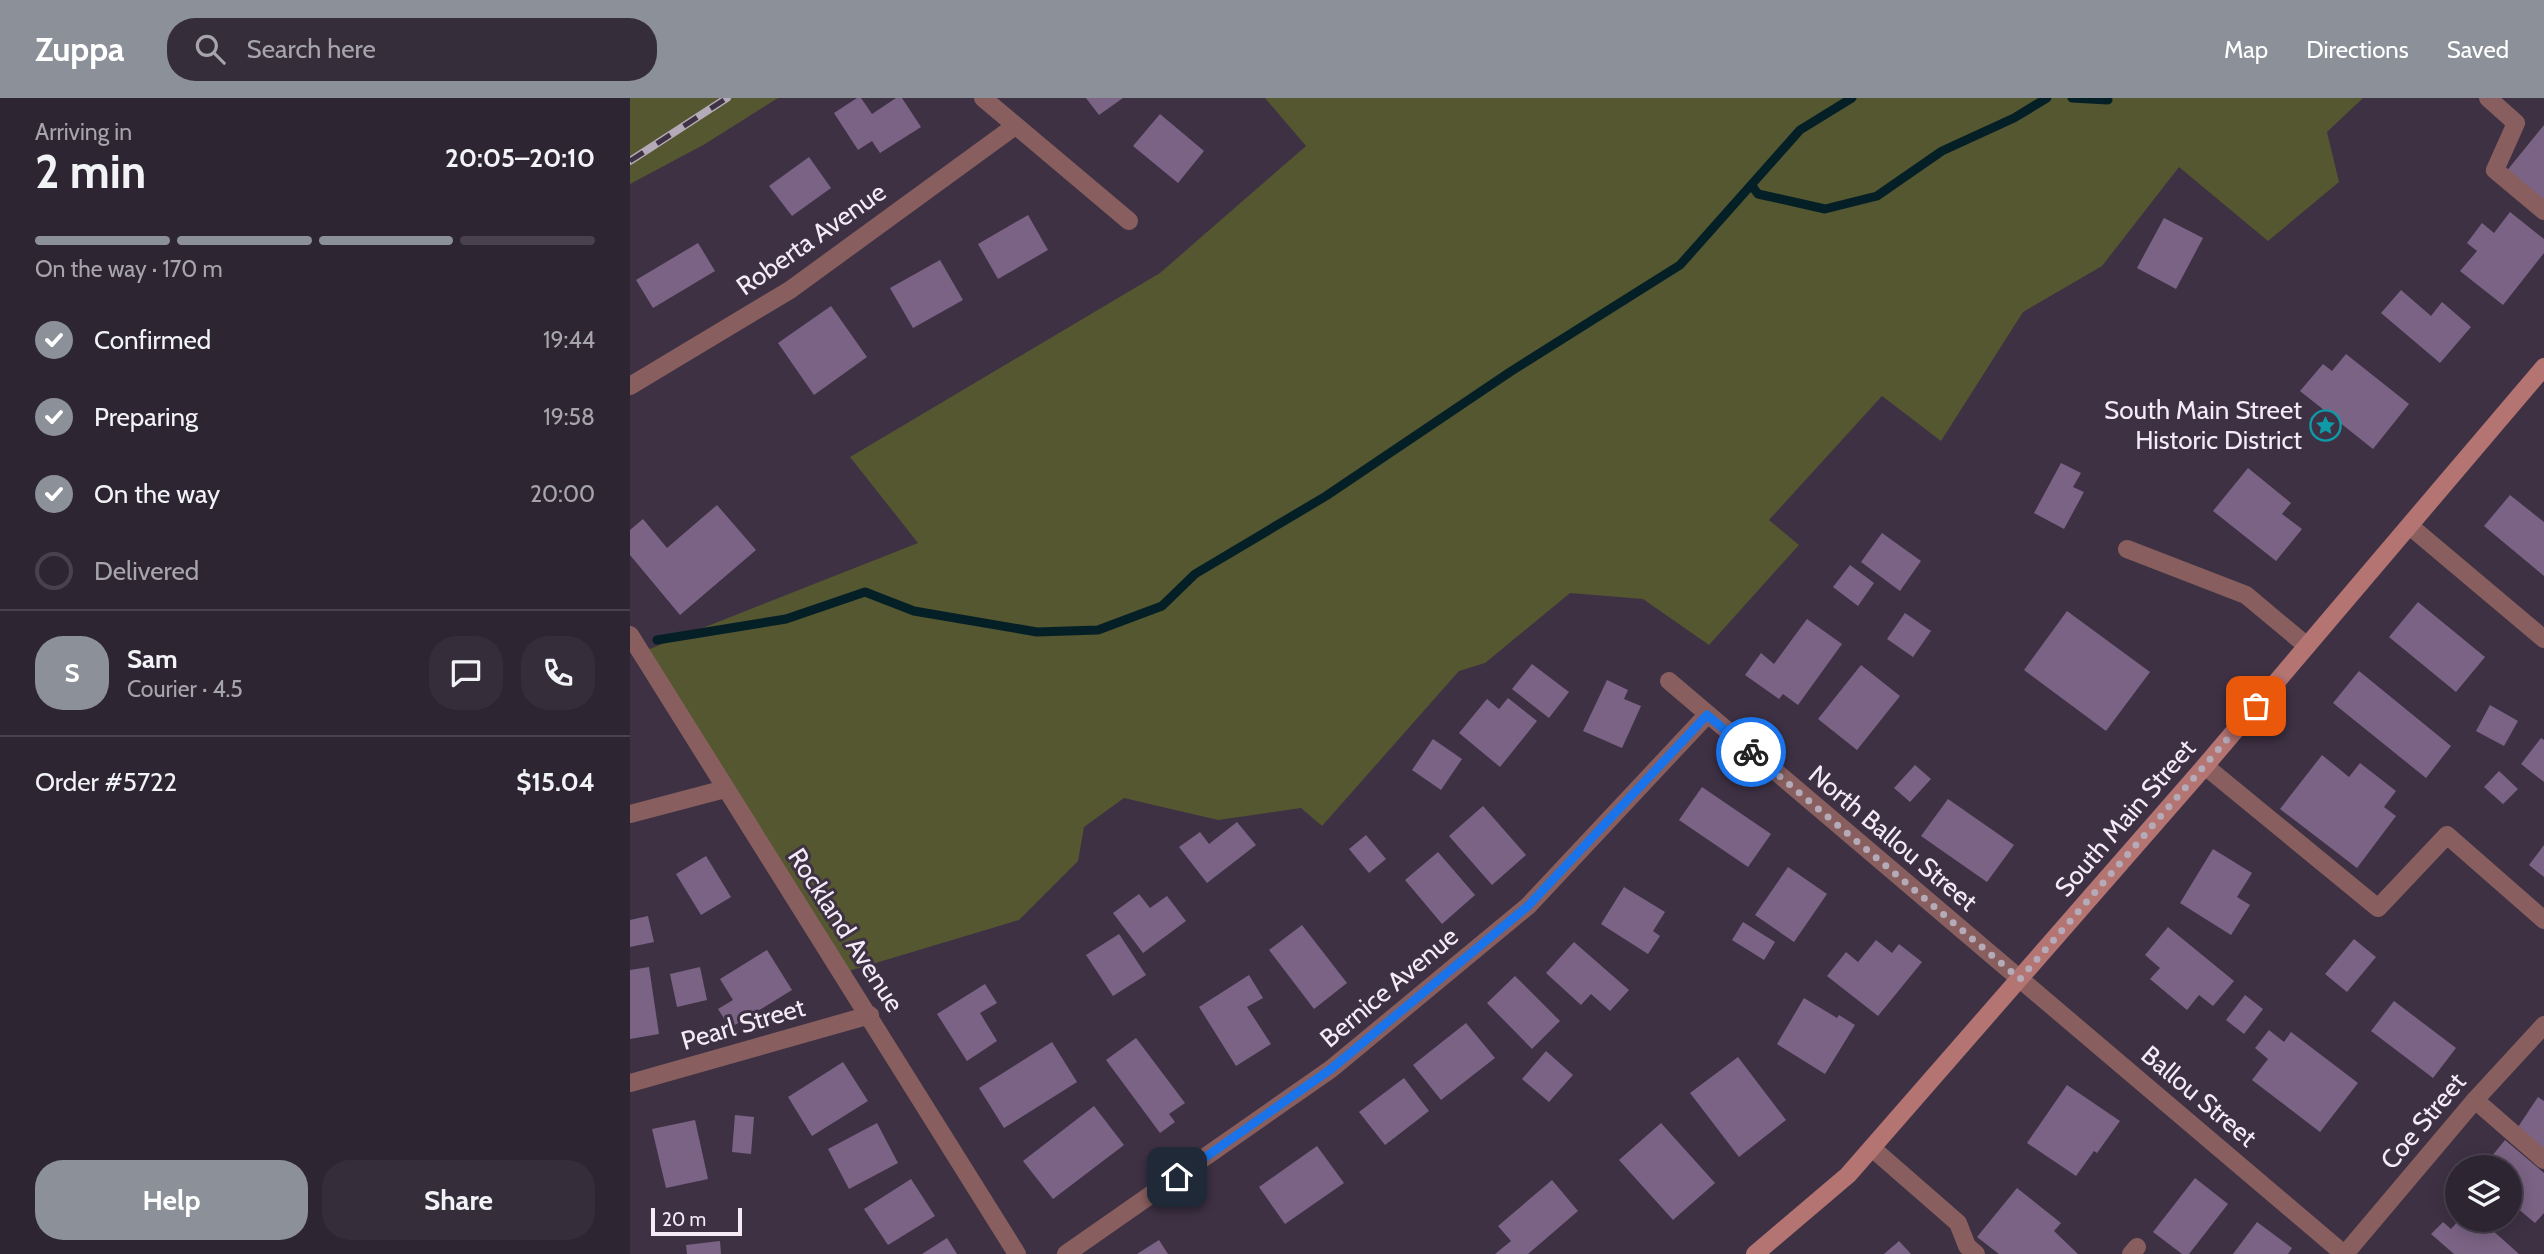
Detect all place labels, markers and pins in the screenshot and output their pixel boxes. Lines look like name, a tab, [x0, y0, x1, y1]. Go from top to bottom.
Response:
place label: South Main Street Historic District	[2104, 394, 2302, 456]
place icon: South Main Street Historic District	[2308, 408, 2342, 442]
pin	[2226, 676, 2286, 736]
pin	[1147, 1147, 1207, 1207]

